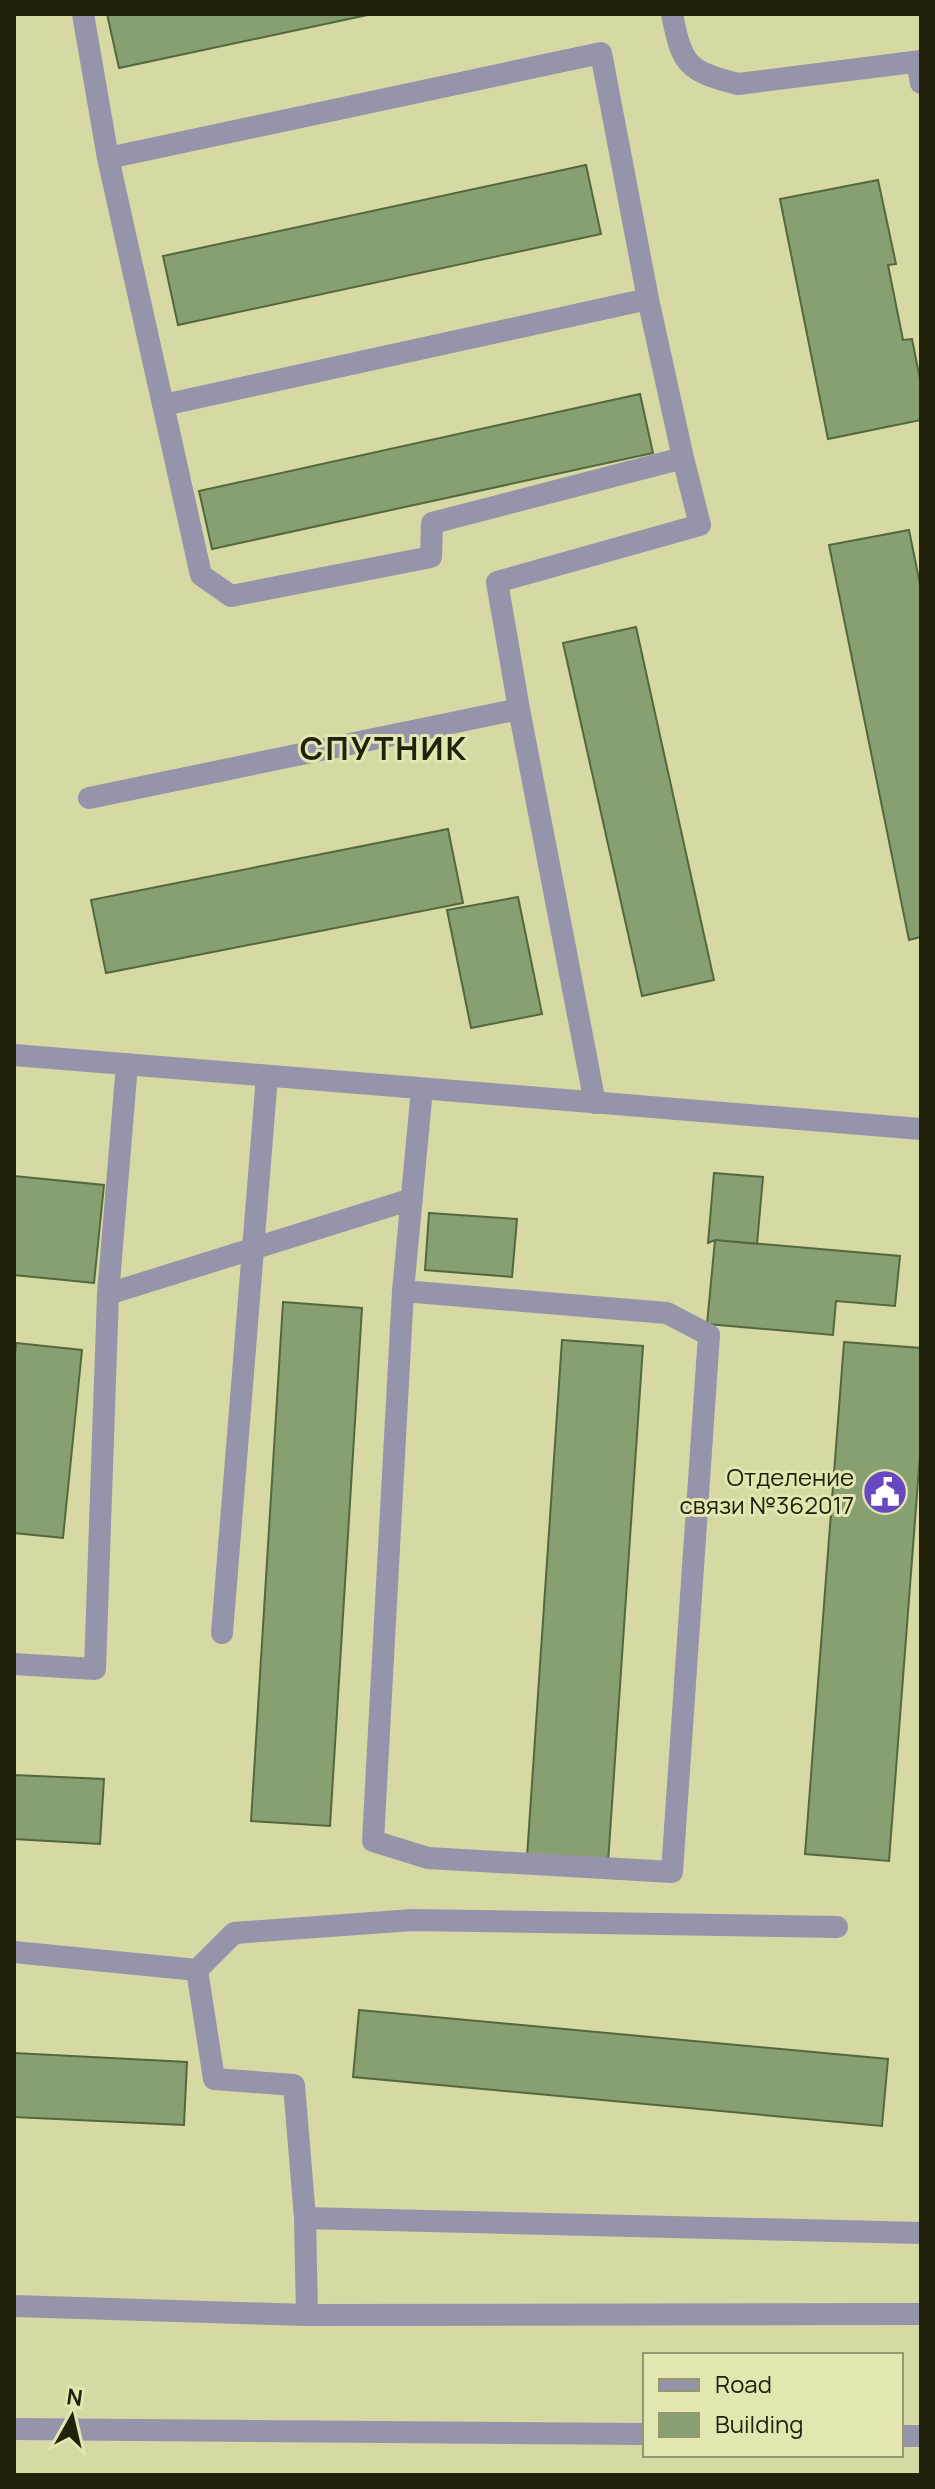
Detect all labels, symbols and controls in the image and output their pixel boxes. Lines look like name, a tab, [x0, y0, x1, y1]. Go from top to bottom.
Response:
district label: СПУТНИК	[300, 726, 468, 770]
place label: Отделение связи №362017	[680, 1460, 854, 1521]
public building icon: Отделение связи №362017	[861, 1468, 909, 1516]
legend	[643, 2353, 903, 2457]
text: Road	[715, 2367, 772, 2400]
north arrow	[32, 2377, 112, 2457]
text: N	[65, 2381, 85, 2413]
text: Building	[715, 2407, 803, 2440]

